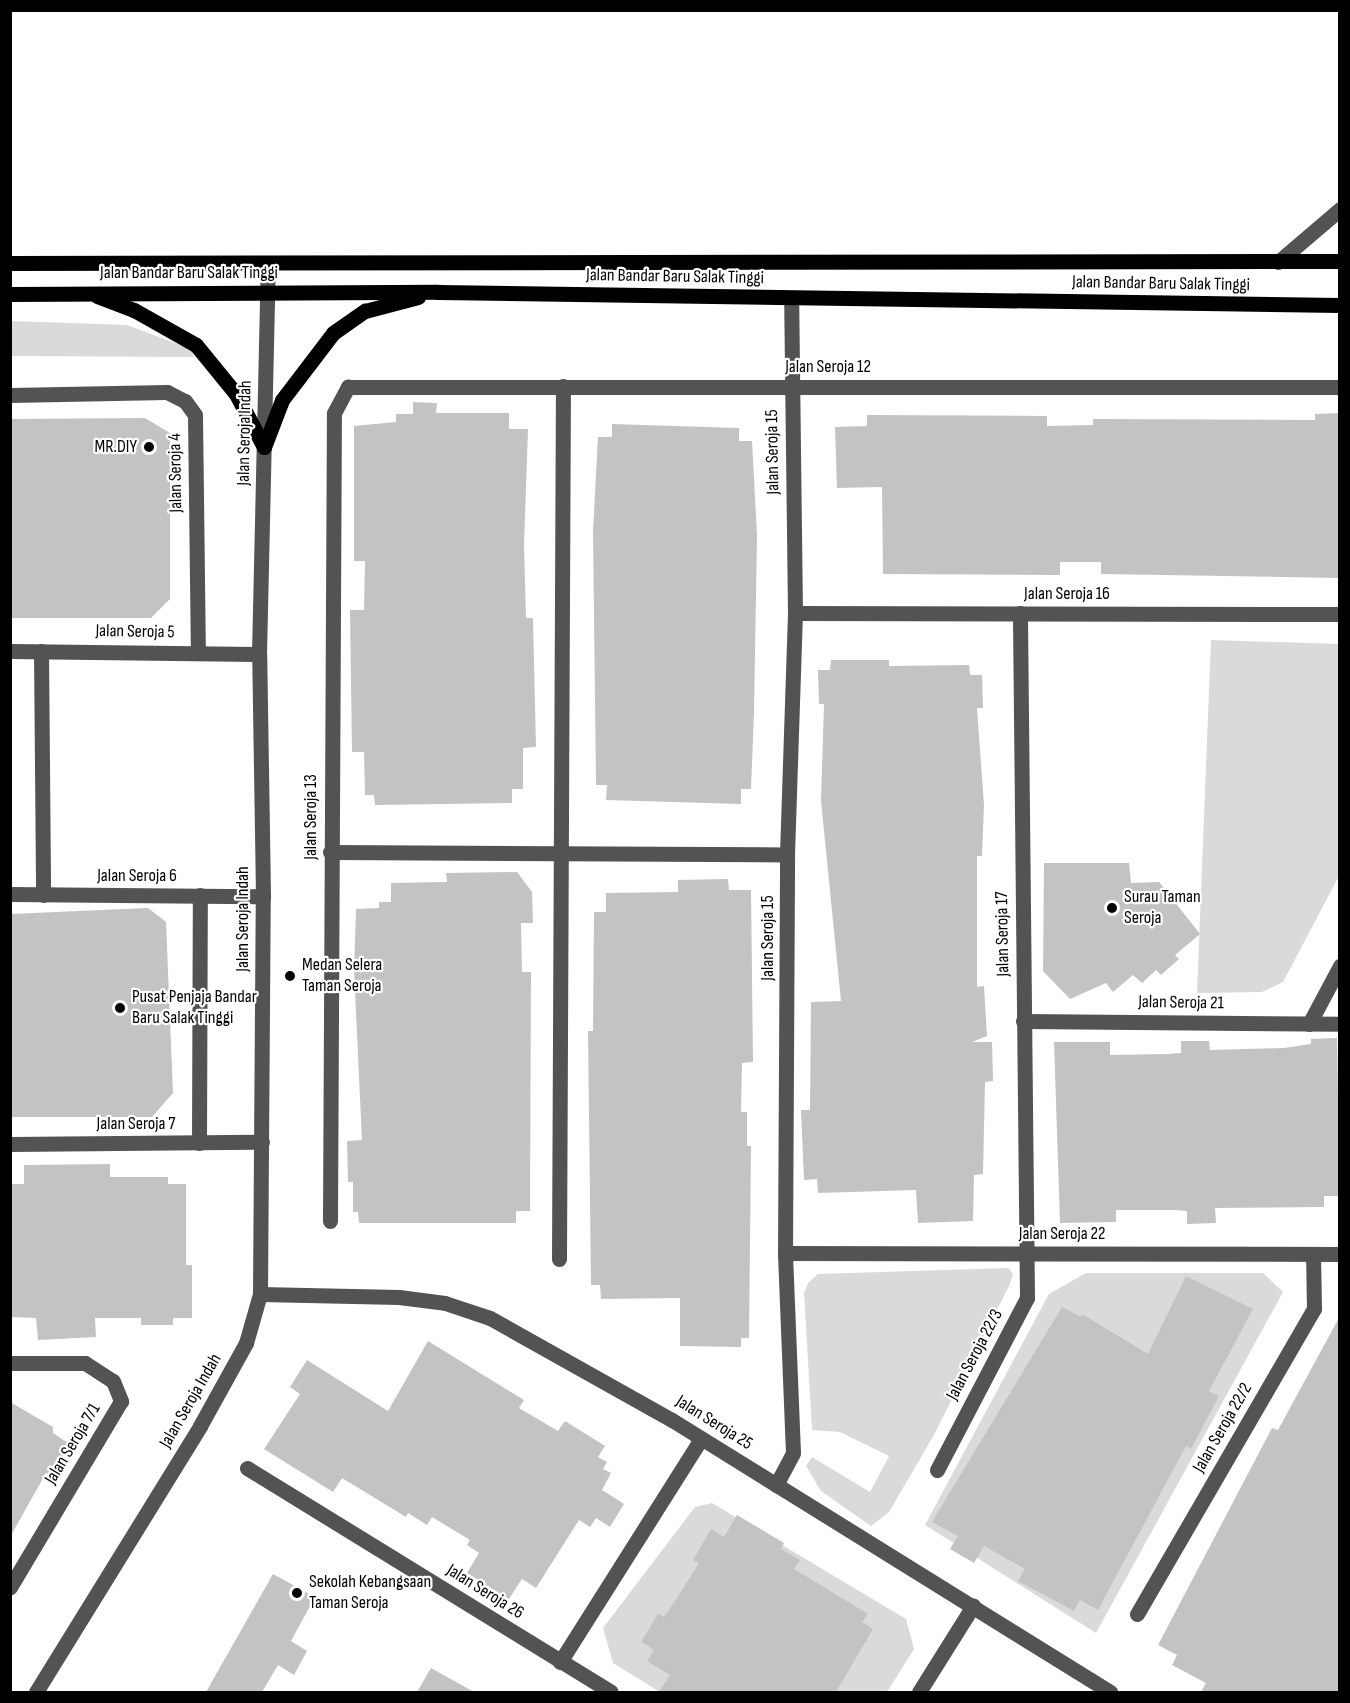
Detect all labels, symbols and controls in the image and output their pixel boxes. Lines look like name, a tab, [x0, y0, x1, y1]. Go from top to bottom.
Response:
street label: Jalan Bandar Baru Salak Tinggi	[100, 262, 278, 284]
street label: Jalan Bandar Baru Salak Tinggi	[586, 265, 764, 289]
street label: Jalan Bandar Baru Salak Tinggi	[1072, 272, 1250, 296]
street label: Jalan Seroja 12	[785, 356, 871, 378]
street label: Jalan Seroja Indah	[233, 380, 257, 486]
street label: Jalan Seroja 15	[761, 409, 785, 495]
street label: Jalan Seroja 4	[165, 433, 187, 513]
place label: MR.DIY	[95, 436, 137, 458]
marker: MR.DIY	[142, 440, 156, 454]
street label: Jalan Seroja 16	[1024, 583, 1110, 605]
street label: Jalan Seroja 5	[95, 621, 175, 643]
street label: Jalan Seroja 13	[300, 774, 322, 860]
street label: Jalan Seroja 6	[97, 865, 177, 887]
street label: Jalan Seroja Indah	[232, 866, 254, 972]
place label: Surau Taman Seroja	[1124, 887, 1201, 930]
street label: Jalan Seroja 17	[991, 891, 1015, 977]
street label: Jalan Seroja 15	[757, 895, 779, 981]
marker: Surau Taman Seroja	[1105, 901, 1119, 915]
place label: Medan Selera Taman Seroja	[302, 955, 382, 998]
marker: Medan Selera Taman Seroja	[283, 969, 297, 983]
place label: Pusat Penjaja Bandar Baru Salak Tinggi	[132, 987, 257, 1030]
street label: Jalan Seroja 21	[1138, 991, 1224, 1015]
marker: Pusat Penjaja Bandar Baru Salak Tinggi	[113, 1001, 127, 1015]
street label: Jalan Seroja 7	[97, 1113, 175, 1135]
street label: Jalan Seroja 22	[1019, 1223, 1105, 1245]
street label: Jalan Seroja 22/3	[942, 1306, 1008, 1404]
street label: Jalan Seroja Indah	[155, 1350, 227, 1452]
street label: Jalan Seroja 22/2	[1189, 1379, 1257, 1477]
street label: Jalan Seroja 25	[672, 1391, 756, 1455]
street label: Jalan Seroja 7/1	[40, 1400, 106, 1488]
street label: Jalan Seroja 26	[442, 1560, 528, 1624]
place label: Sekolah Kebangsaan Taman Seroja	[309, 1572, 431, 1614]
marker: Sekolah Kebangsaan Taman Seroja	[290, 1586, 304, 1600]

